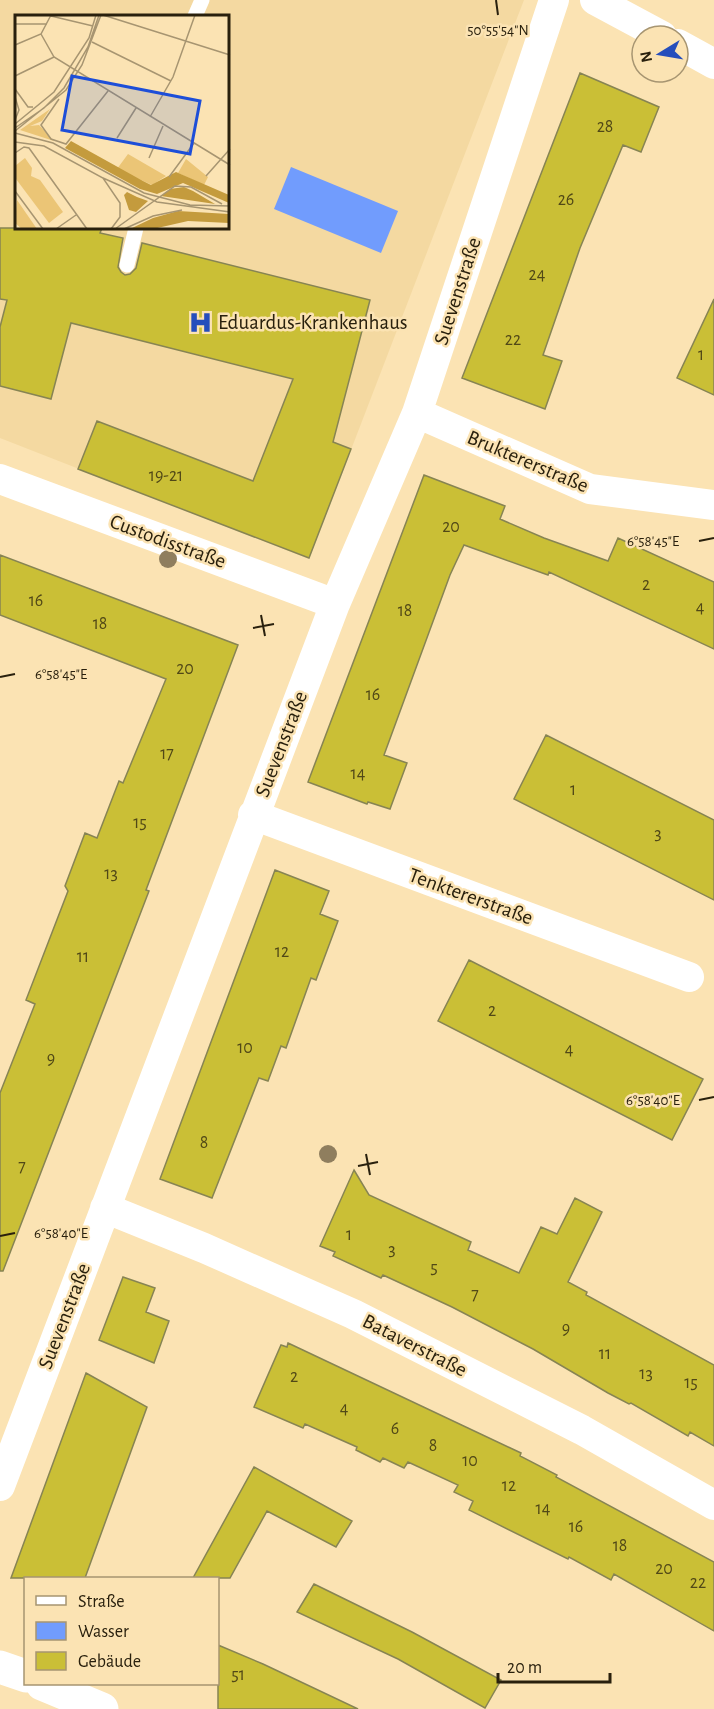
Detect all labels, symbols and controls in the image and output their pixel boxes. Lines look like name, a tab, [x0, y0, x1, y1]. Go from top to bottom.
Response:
inset map	[15, 15, 230, 230]
text: 50°55'54"N	[467, 23, 529, 38]
north arrow	[630, 24, 690, 84]
text: N	[637, 50, 655, 64]
house number: 28	[597, 118, 613, 136]
house number: 26	[558, 191, 574, 209]
street label: Suevenstraße	[430, 235, 485, 347]
house number: 24	[529, 266, 546, 284]
hospital icon: Eduardus-Krankenhaus	[187, 309, 213, 335]
place label: Eduardus-Krankenhaus	[218, 312, 408, 333]
house number: 22	[505, 331, 521, 349]
house number: 1	[698, 346, 704, 364]
street label: Bruktererstraße	[464, 426, 592, 496]
house number: 19-21	[149, 467, 183, 485]
street label: Custodisstraße	[107, 511, 229, 572]
house number: 20	[442, 518, 460, 536]
text: 6°58'45"E	[627, 534, 679, 549]
house number: 2	[642, 576, 650, 594]
house number: 16	[29, 592, 43, 610]
house number: 4	[696, 599, 705, 617]
house number: 18	[398, 602, 412, 620]
house number: 18	[93, 615, 107, 633]
house number: 20	[176, 660, 194, 678]
text: 6°58'45"E	[35, 667, 87, 682]
house number: 16	[366, 686, 380, 704]
street label: Suevenstraße	[252, 688, 311, 800]
house number: 17	[160, 745, 174, 763]
house number: 14	[351, 765, 366, 783]
house number: 1	[570, 781, 576, 799]
house number: 15	[133, 814, 147, 832]
house number: 3	[654, 825, 662, 843]
street label: Tenktererstraße	[406, 864, 536, 929]
house number: 13	[104, 865, 118, 883]
house number: 12	[275, 943, 289, 961]
house number: 11	[77, 948, 89, 966]
house number: 2	[488, 1002, 496, 1020]
house number: 10	[237, 1039, 253, 1057]
house number: 4	[565, 1041, 574, 1059]
house number: 9	[47, 1050, 55, 1068]
text: 6°58'40"E	[626, 1093, 680, 1108]
house number: 8	[200, 1134, 208, 1152]
house number: 7	[18, 1158, 26, 1176]
text: 6°58'40"E	[34, 1226, 88, 1241]
house number: 1	[346, 1226, 352, 1244]
house number: 3	[388, 1241, 396, 1259]
house number: 5	[430, 1259, 438, 1277]
street label: Suevenstraße	[35, 1260, 94, 1372]
house number: 7	[471, 1286, 479, 1304]
street label: Bataverstraße	[359, 1310, 470, 1381]
house number: 9	[562, 1320, 570, 1338]
house number: 11	[599, 1345, 611, 1363]
house number: 13	[639, 1365, 653, 1383]
house number: 2	[290, 1368, 298, 1386]
house number: 15	[684, 1374, 698, 1392]
house number: 4	[340, 1400, 349, 1418]
house number: 6	[391, 1420, 399, 1438]
house number: 8	[429, 1437, 437, 1455]
house number: 10	[462, 1452, 478, 1470]
house number: 12	[502, 1477, 516, 1495]
house number: 14	[536, 1500, 551, 1518]
house number: 16	[569, 1518, 583, 1536]
house number: 18	[613, 1537, 627, 1555]
house number: 20	[655, 1560, 673, 1578]
house number: 22	[690, 1574, 706, 1592]
legend	[24, 1577, 219, 1685]
text: Straße	[78, 1593, 124, 1611]
text: Wasser	[78, 1623, 129, 1641]
scale bar	[498, 1646, 610, 1684]
text: Gebäude	[78, 1653, 141, 1671]
text: 20 m	[507, 1659, 542, 1677]
house number: 51	[231, 1666, 245, 1684]

